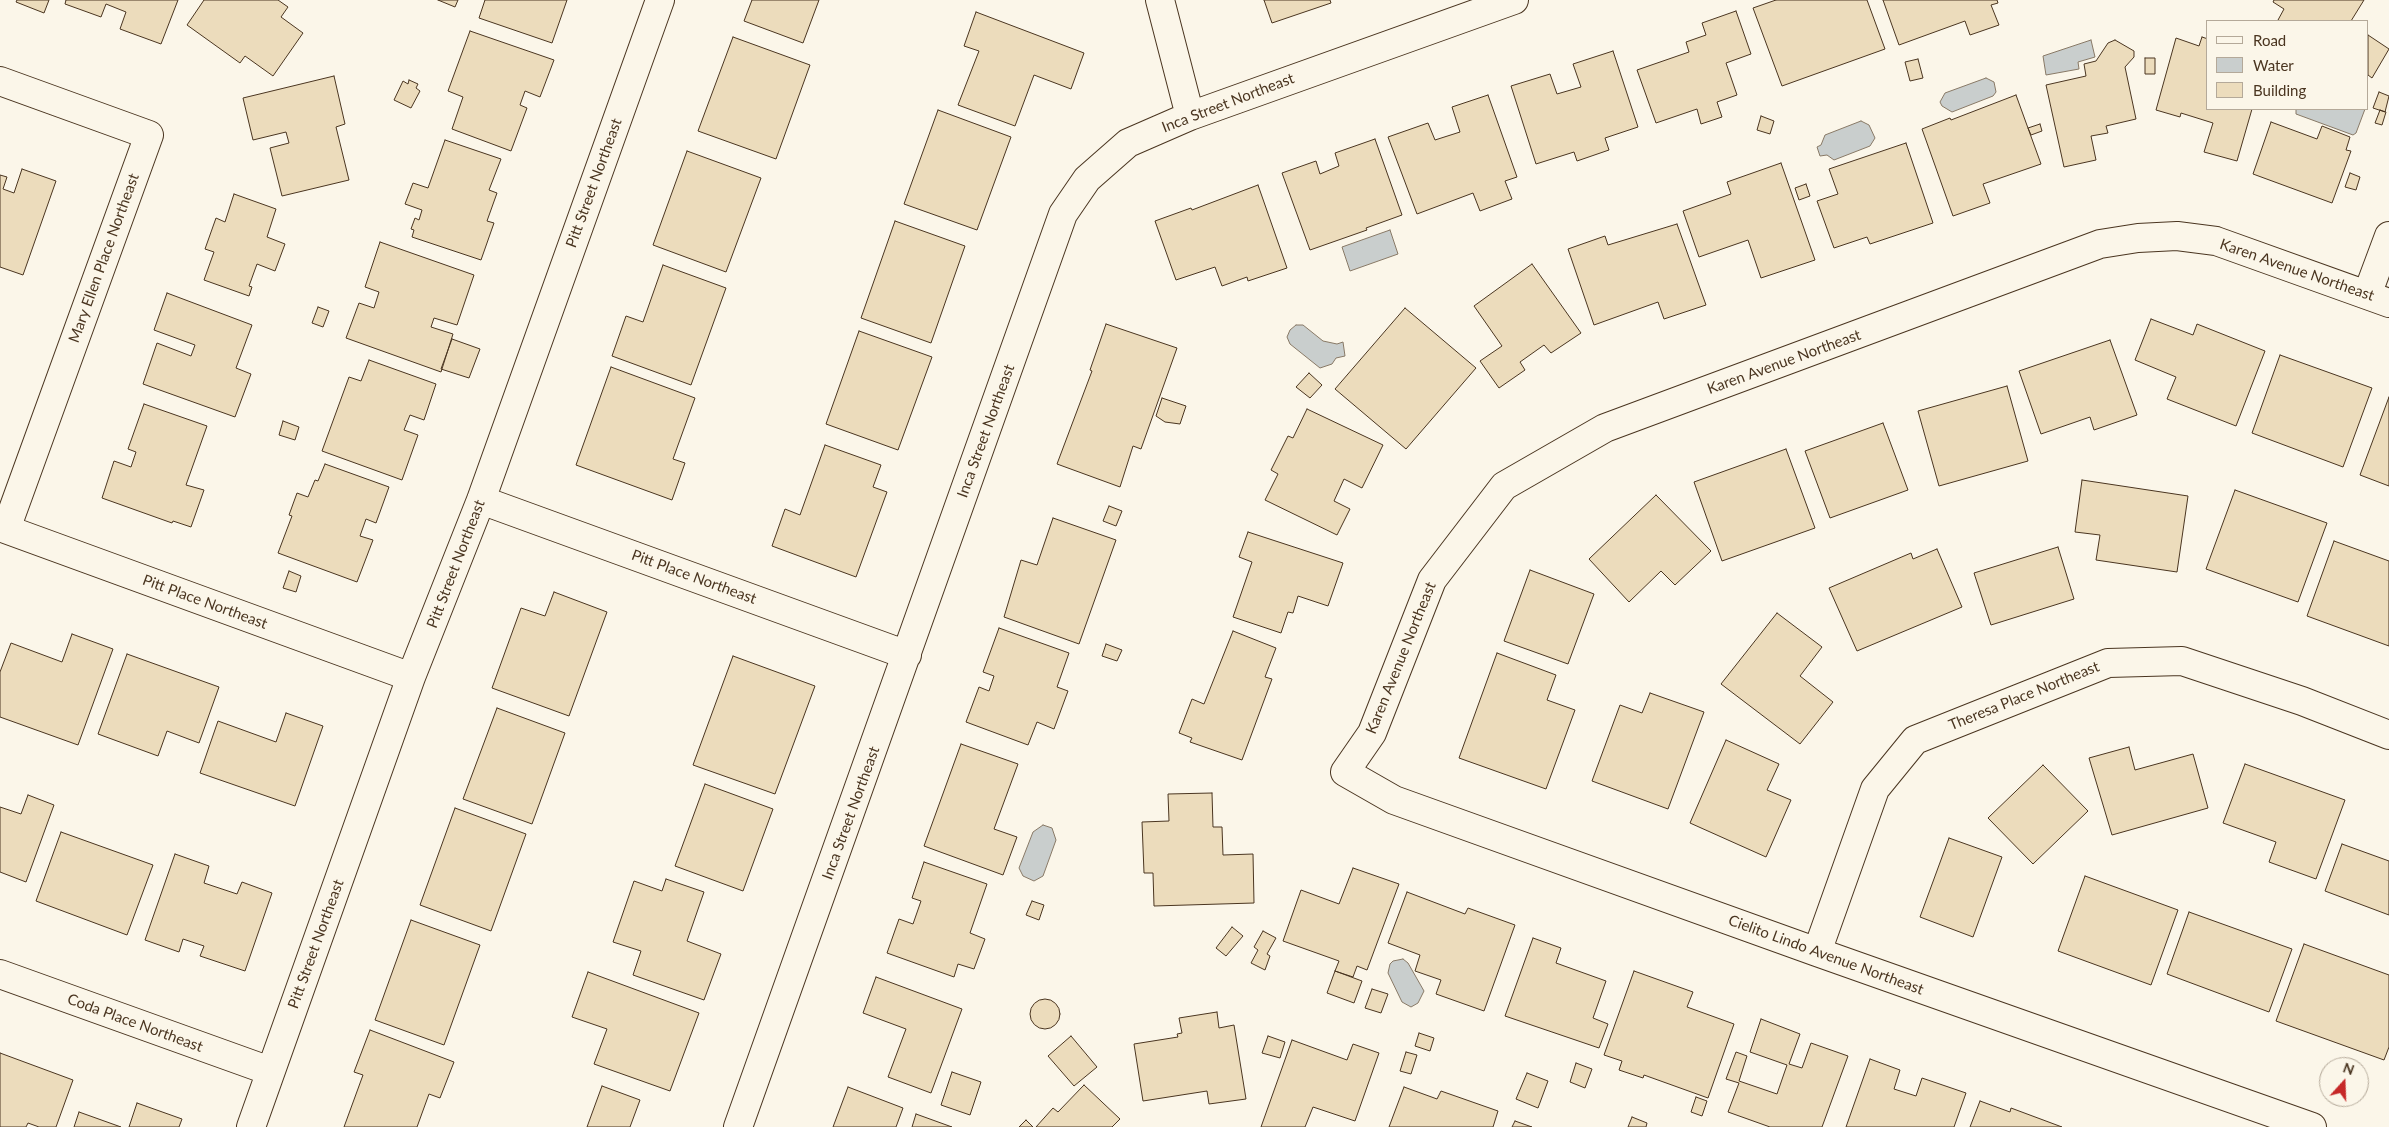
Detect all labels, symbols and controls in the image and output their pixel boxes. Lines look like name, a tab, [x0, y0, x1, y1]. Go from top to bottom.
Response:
legend	[2206, 20, 2369, 110]
text: Road	[2253, 31, 2286, 49]
text: Water	[2253, 56, 2294, 74]
street label: Inca Street Northeast	[1159, 69, 1297, 137]
text: Building	[2253, 81, 2306, 99]
street label: Pitt Street Northeast	[562, 116, 626, 250]
street label: Mary Ellen Place Northeast	[65, 171, 143, 345]
street label: Karen Avenue Northeast	[2217, 235, 2377, 305]
street label: Karen Avenue Northeast	[1705, 326, 1863, 398]
street label: Inca Street Northeast	[954, 362, 1018, 500]
street label: Pitt Street Northeast	[423, 497, 489, 631]
street label: Pitt Place Northeast	[629, 546, 759, 608]
street label: Pitt Place Northeast	[140, 571, 270, 633]
street label: Karen Avenue Northeast	[1362, 579, 1440, 737]
street label: Theresa Place Northeast	[1946, 658, 2102, 734]
street label: Inca Street Northeast	[819, 744, 883, 882]
street label: Pitt Street Northeast	[284, 877, 348, 1011]
street label: Cielito Lindo Avenue Northeast	[1726, 911, 1926, 999]
street label: Coda Place Northeast	[65, 990, 205, 1056]
north arrow	[2319, 1057, 2369, 1107]
text: N	[2341, 1059, 2357, 1078]

